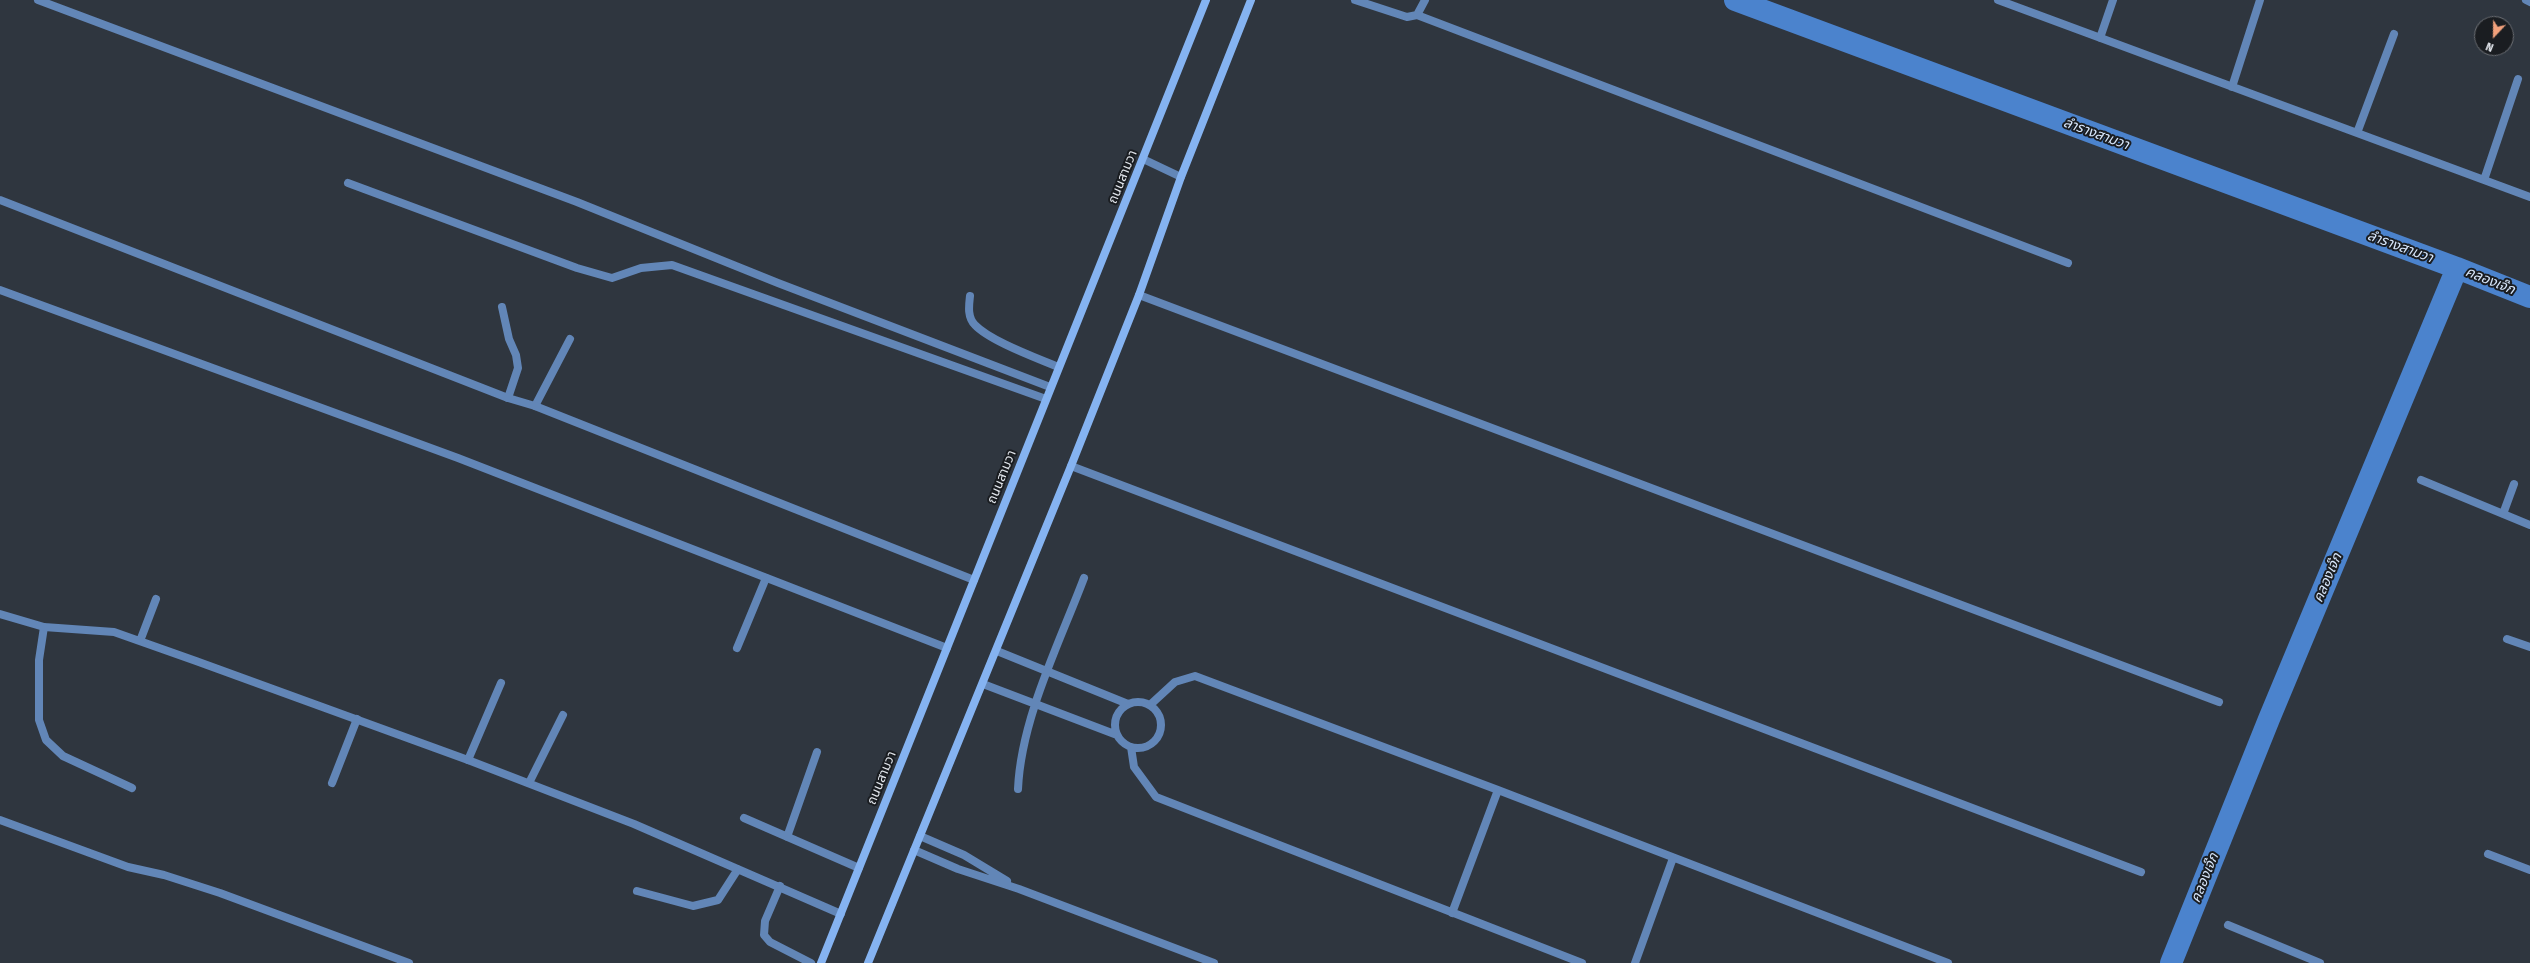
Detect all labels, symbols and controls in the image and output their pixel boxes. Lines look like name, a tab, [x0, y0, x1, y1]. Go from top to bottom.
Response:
north arrow	[2474, 16, 2514, 56]
text: N	[2484, 39, 2496, 54]
water label: ลำรางสามวา	[2061, 114, 2131, 154]
street label: ถนนสามวา	[1105, 148, 1141, 206]
water label: ลำรางสามวา	[2365, 227, 2435, 267]
water label: คลองเจ๊ก	[2463, 264, 2517, 298]
street label: ถนนสามวา	[984, 448, 1020, 506]
water label: คลองเจ๊ก	[2310, 551, 2346, 605]
street label: ถนนสามวา	[864, 749, 900, 807]
water label: คลองเจ๊ก	[2188, 851, 2222, 905]

